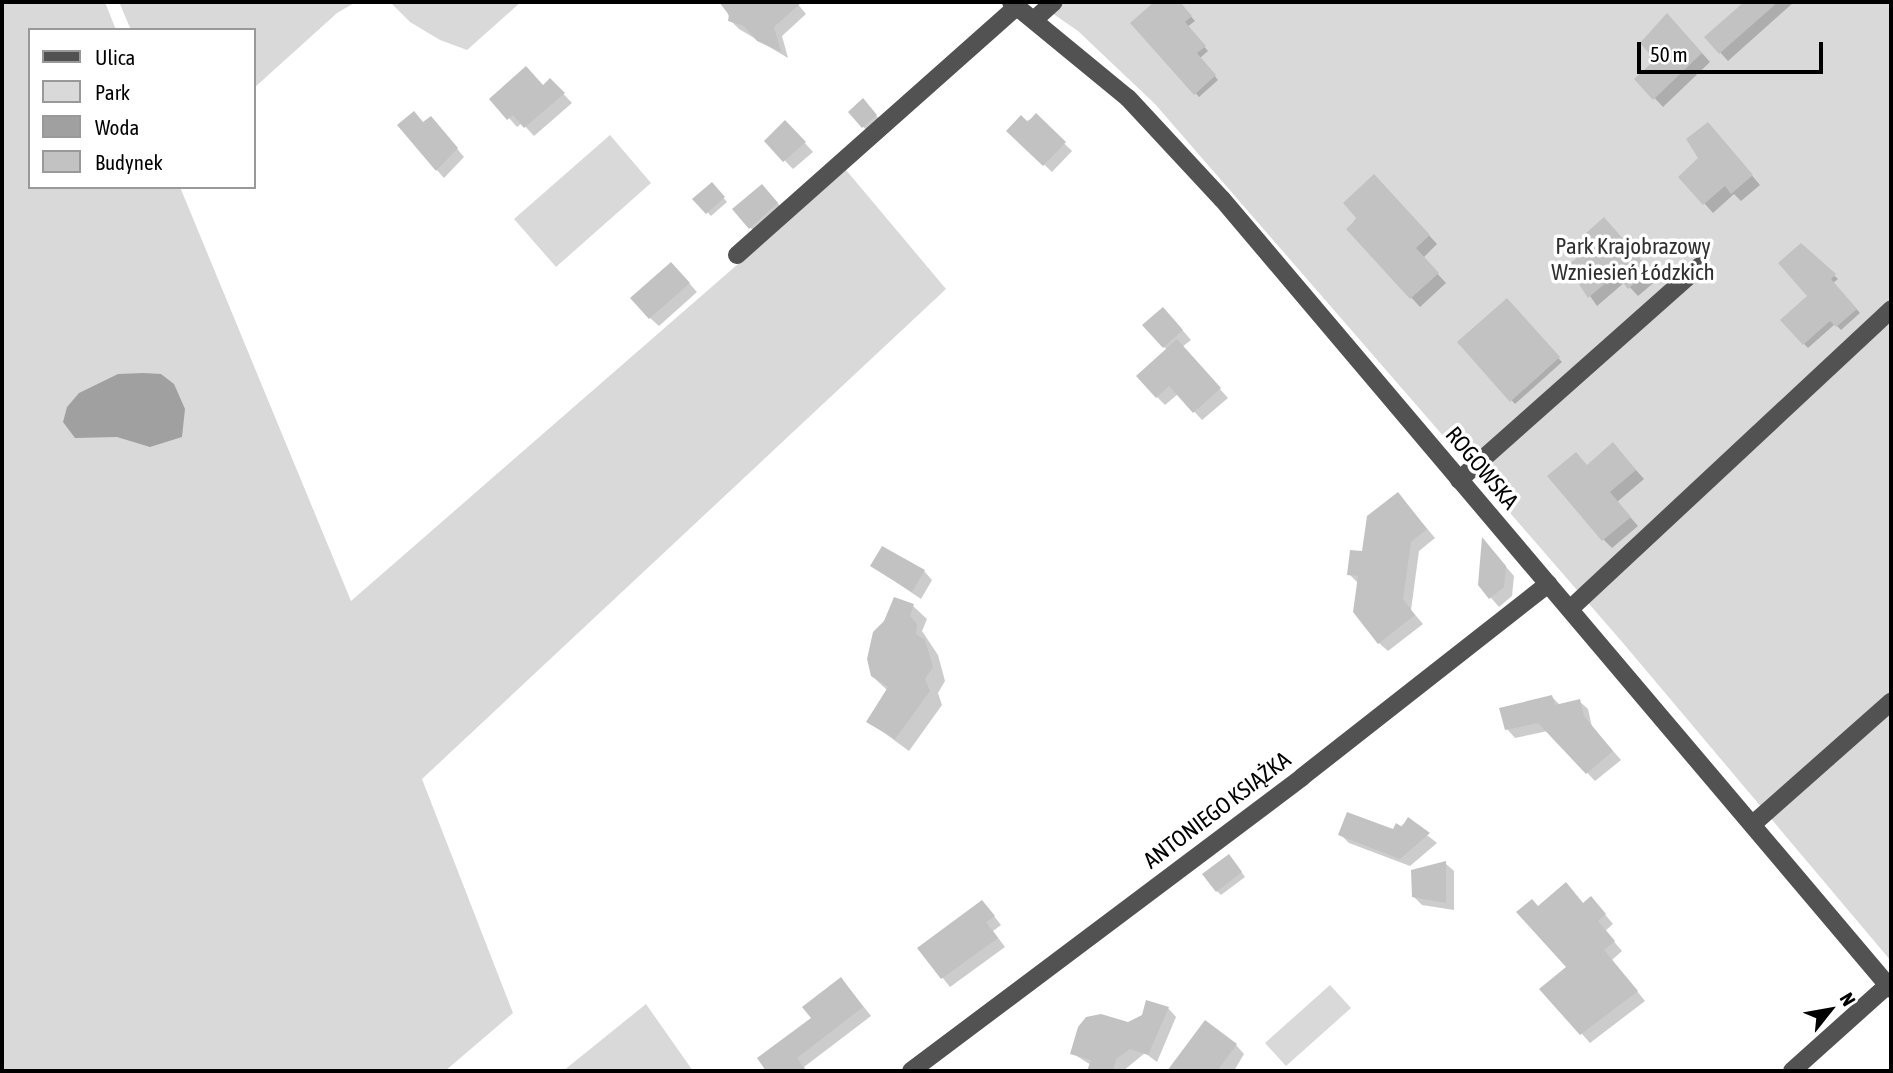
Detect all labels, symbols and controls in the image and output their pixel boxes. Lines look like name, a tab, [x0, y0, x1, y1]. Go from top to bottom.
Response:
legend	[28, 28, 256, 189]
scale bar	[1641, 28, 1826, 72]
text: 50 m	[1650, 42, 1688, 66]
text: Ulica	[95, 45, 135, 69]
text: Park	[95, 80, 130, 104]
text: Woda	[95, 115, 139, 139]
text: Budynek	[95, 150, 163, 174]
park label: Park Krajobrazowy Wzniesień Łódzkich	[1551, 232, 1715, 286]
street label: ROGOWSKA	[1440, 421, 1524, 515]
street label: ANTONIEGO KSIĄŻKA	[1138, 746, 1296, 874]
north arrow	[1795, 975, 1865, 1045]
text: N	[1836, 989, 1860, 1010]

